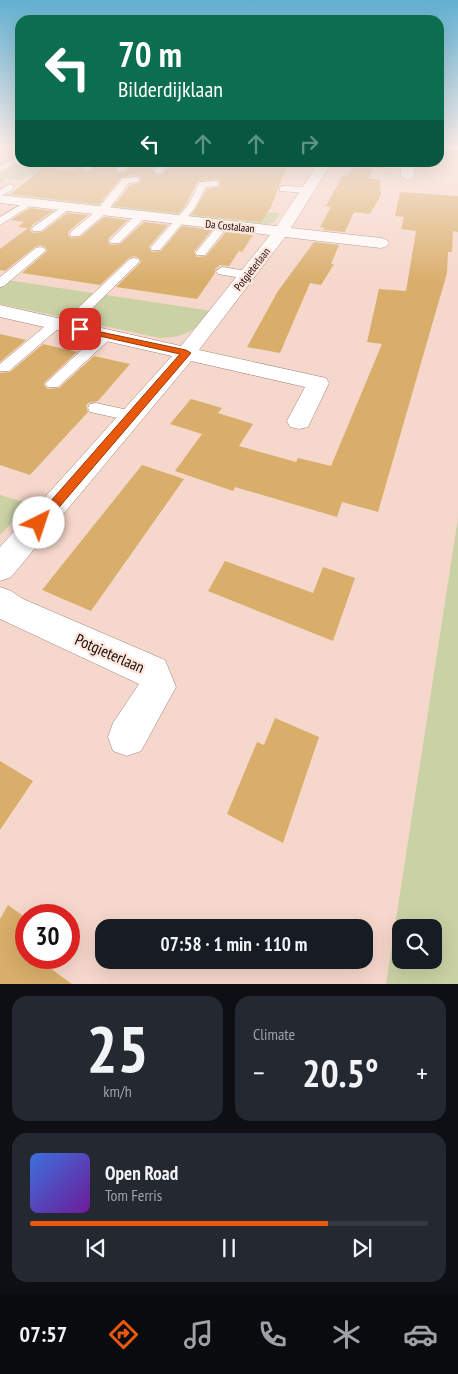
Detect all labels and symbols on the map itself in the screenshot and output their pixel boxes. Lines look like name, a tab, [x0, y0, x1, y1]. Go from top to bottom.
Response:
street label: Da Costalaan	[205, 216, 255, 236]
street label: Potgieterlaan	[231, 245, 273, 293]
pin	[59, 308, 101, 350]
position arrow	[12.0, 496, 64.0, 548]
street label: Potgieterlaan	[72, 629, 148, 677]
speed limit sign: 30	[15, 904, 80, 969]

